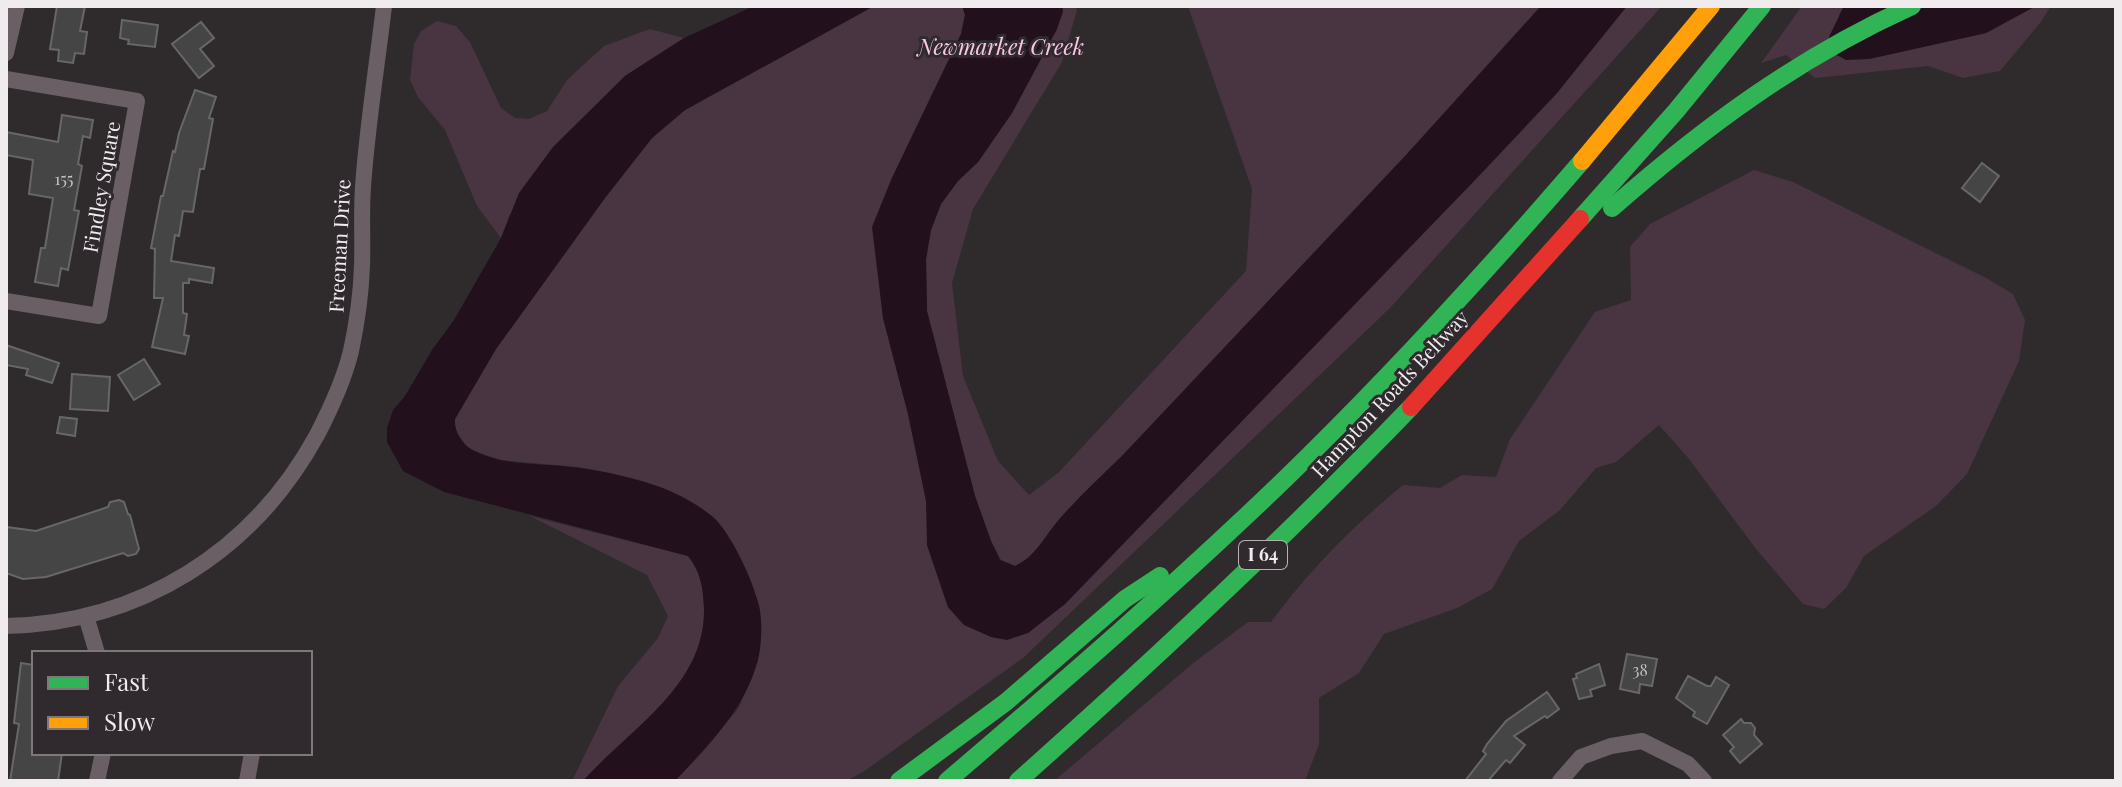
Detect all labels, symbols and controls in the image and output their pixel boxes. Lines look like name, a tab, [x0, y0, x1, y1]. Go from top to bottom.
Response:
water label: Newmarket Creek	[916, 31, 1084, 61]
street label: Findley Square	[76, 119, 125, 255]
house number: 155	[54, 168, 74, 189]
street label: Freeman Drive	[322, 178, 355, 313]
street label: Hampton Roads Beltway	[1304, 304, 1474, 482]
road number: I 64	[1239, 541, 1287, 569]
legend	[32, 651, 312, 755]
house number: 38	[1632, 659, 1648, 680]
text: Fast	[104, 665, 149, 697]
text: Slow	[104, 705, 156, 737]

